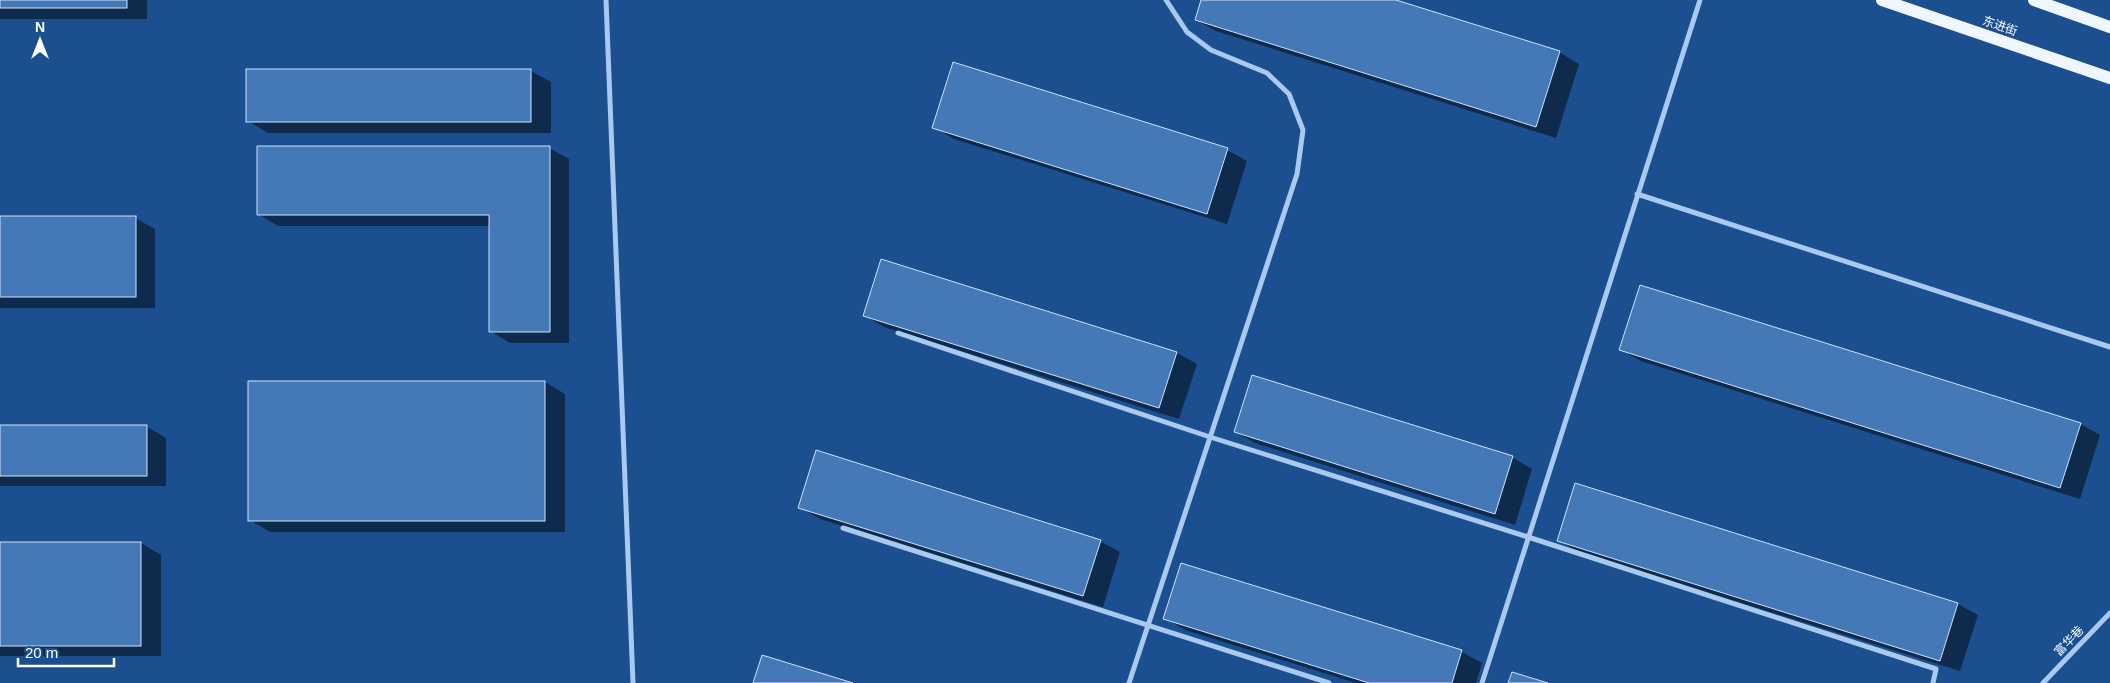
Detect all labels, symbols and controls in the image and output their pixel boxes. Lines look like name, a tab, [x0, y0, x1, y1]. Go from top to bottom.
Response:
street label: 东进街	[1981, 14, 2019, 38]
north arrow	[15, 15, 65, 65]
text: N	[35, 19, 45, 35]
street label: 富华巷	[2051, 623, 2087, 659]
scale bar	[18, 636, 114, 668]
text: 20 m	[25, 644, 58, 661]

